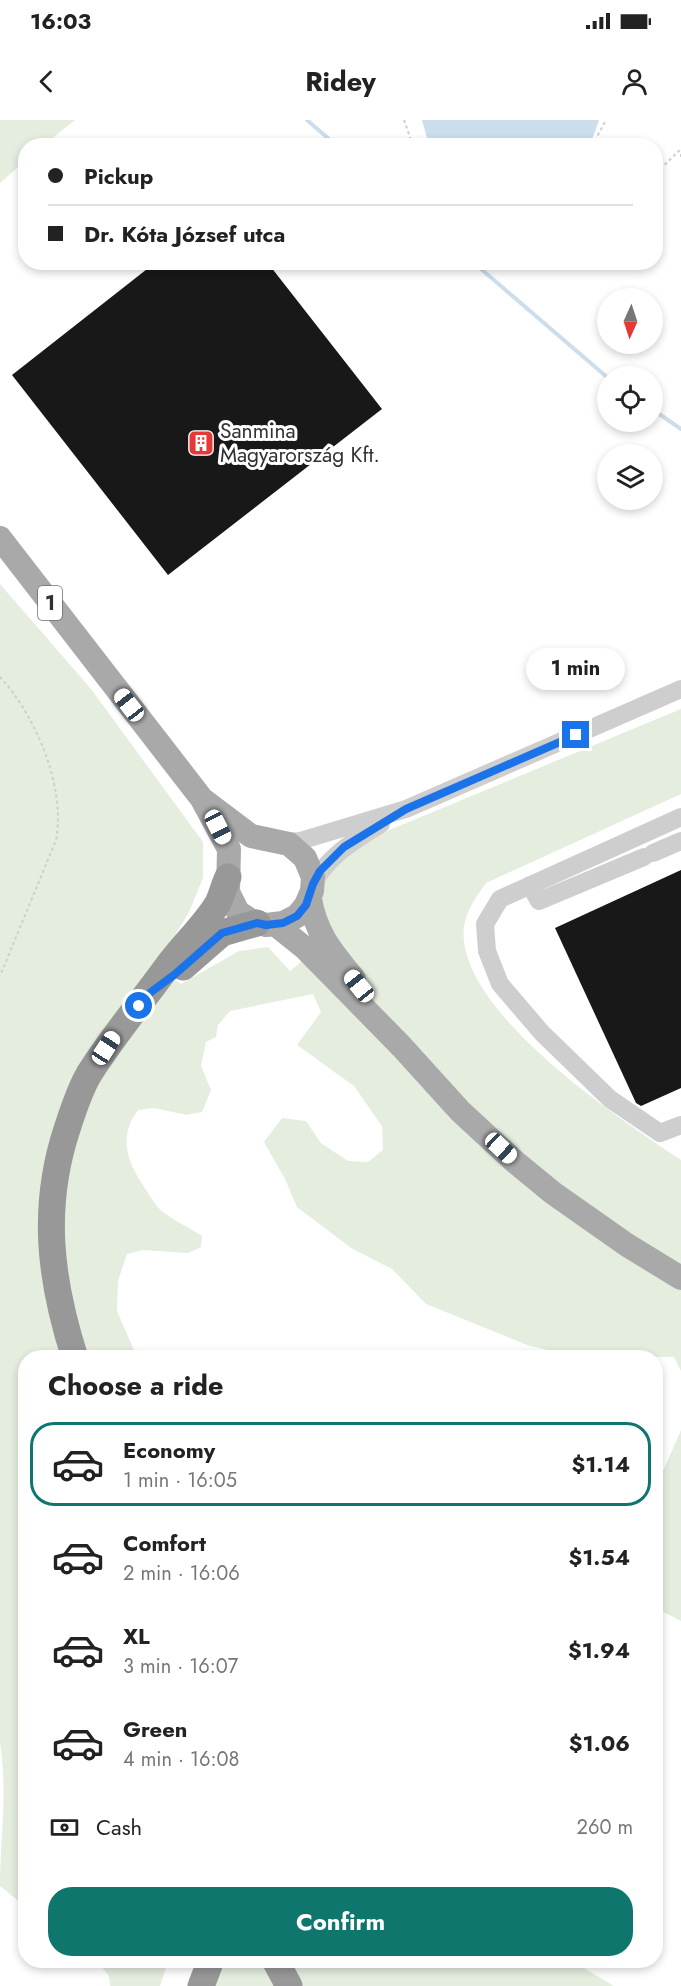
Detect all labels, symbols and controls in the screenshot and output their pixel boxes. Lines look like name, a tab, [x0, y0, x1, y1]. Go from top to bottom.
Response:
text: 16:03	[30, 5, 91, 37]
text: Ridey	[305, 62, 376, 101]
icon: back	[30, 65, 63, 98]
icon: person	[618, 65, 651, 98]
text: Pickup	[84, 160, 153, 192]
text: Dr. Kóta József utca	[84, 218, 285, 250]
north arrow	[597, 288, 663, 354]
map controls	[597, 288, 663, 510]
button: locate	[597, 366, 663, 432]
place label: Sanmina Magyarország Kft.	[220, 416, 380, 470]
building icon: Sanmina Magyarország Kft.	[186, 428, 216, 458]
button: layers	[597, 444, 663, 510]
road number: 1	[38, 586, 62, 620]
callout: 1 min	[526, 648, 626, 690]
text: 1 min	[551, 654, 600, 683]
car	[111, 685, 147, 725]
route end	[562, 721, 589, 748]
car	[202, 807, 234, 847]
car	[341, 966, 377, 1006]
route start	[125, 992, 152, 1019]
car	[89, 1028, 123, 1068]
car	[482, 1129, 520, 1167]
text: Choose a ride	[48, 1366, 223, 1405]
text: Economy	[123, 1434, 215, 1466]
icon: car	[51, 1437, 105, 1491]
text: $1.14	[571, 1448, 630, 1480]
text: 1 min · 16:05	[123, 1466, 237, 1495]
text: Comfort	[123, 1527, 206, 1559]
icon: car	[51, 1530, 105, 1584]
text: $1.54	[568, 1541, 630, 1573]
text: 2 min · 16:06	[123, 1559, 240, 1588]
text: XL	[123, 1620, 150, 1652]
icon: car	[51, 1623, 105, 1677]
text: $1.94	[568, 1634, 630, 1666]
text: 3 min · 16:07	[123, 1652, 238, 1681]
text: Green	[123, 1713, 187, 1745]
icon: car	[51, 1716, 105, 1770]
text: $1.06	[569, 1727, 630, 1759]
text: 4 min · 16:08	[123, 1745, 239, 1774]
icon: cash	[48, 1811, 81, 1844]
text: Cash	[96, 1811, 142, 1843]
text: 260 m	[577, 1813, 633, 1842]
button: Confirm	[48, 1887, 633, 1956]

